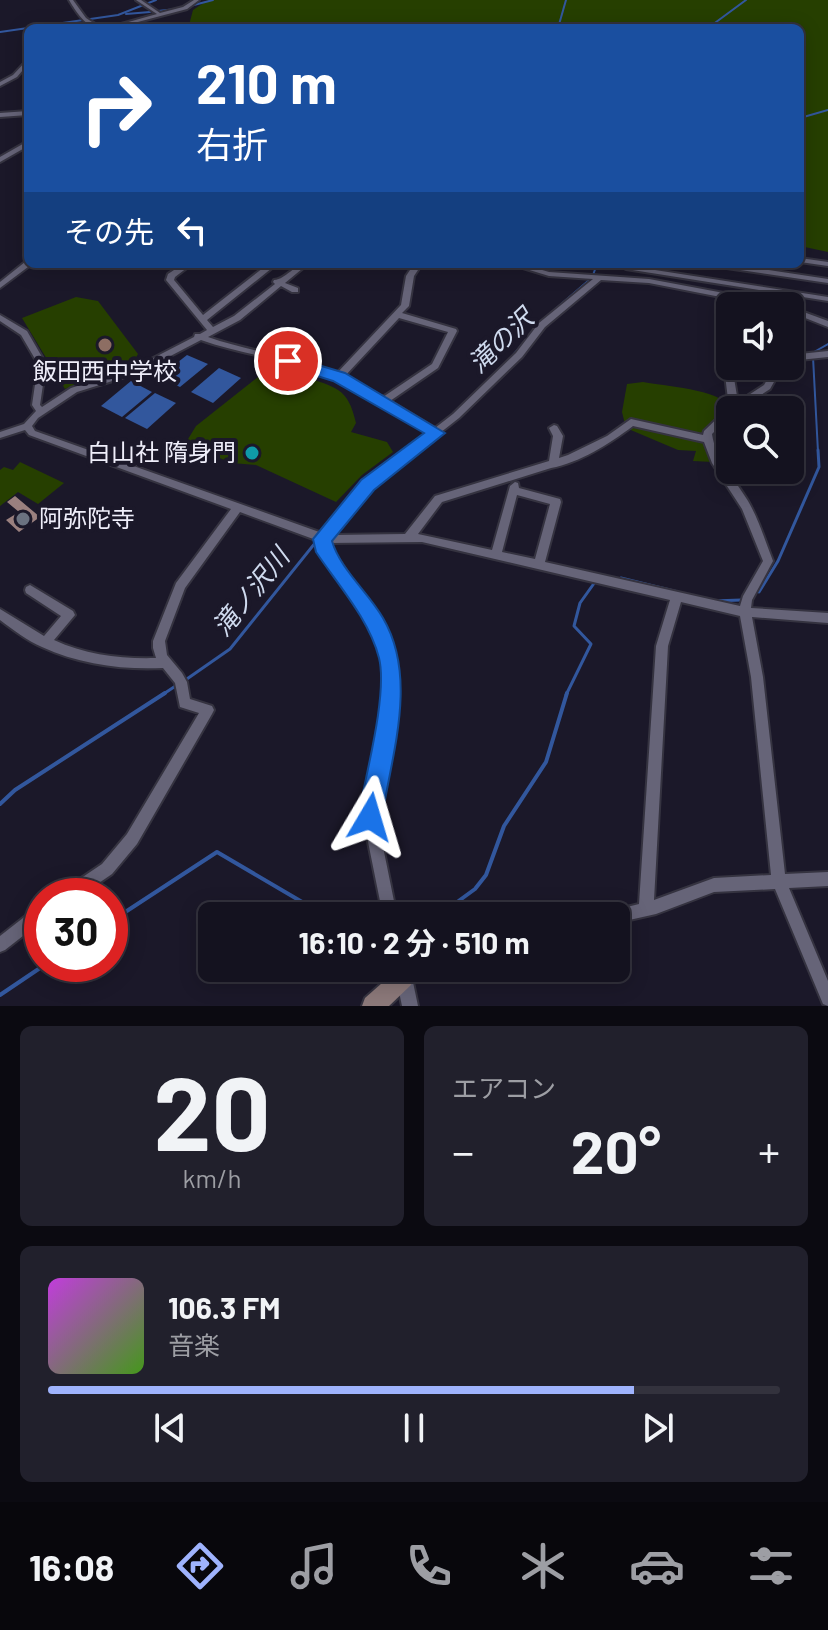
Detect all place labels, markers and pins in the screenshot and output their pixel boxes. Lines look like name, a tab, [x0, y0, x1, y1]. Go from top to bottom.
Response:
pin	[254, 327, 322, 395]
marker: 飯田西中学校	[96, 336, 114, 354]
place label: 飯田西中学校	[33, 356, 177, 385]
place label: 白山社 隋身門	[87, 437, 236, 466]
marker: 白山社 隋身門	[243, 444, 261, 462]
place label: 阿弥陀寺	[39, 503, 135, 532]
marker: 阿弥陀寺	[14, 510, 32, 528]

